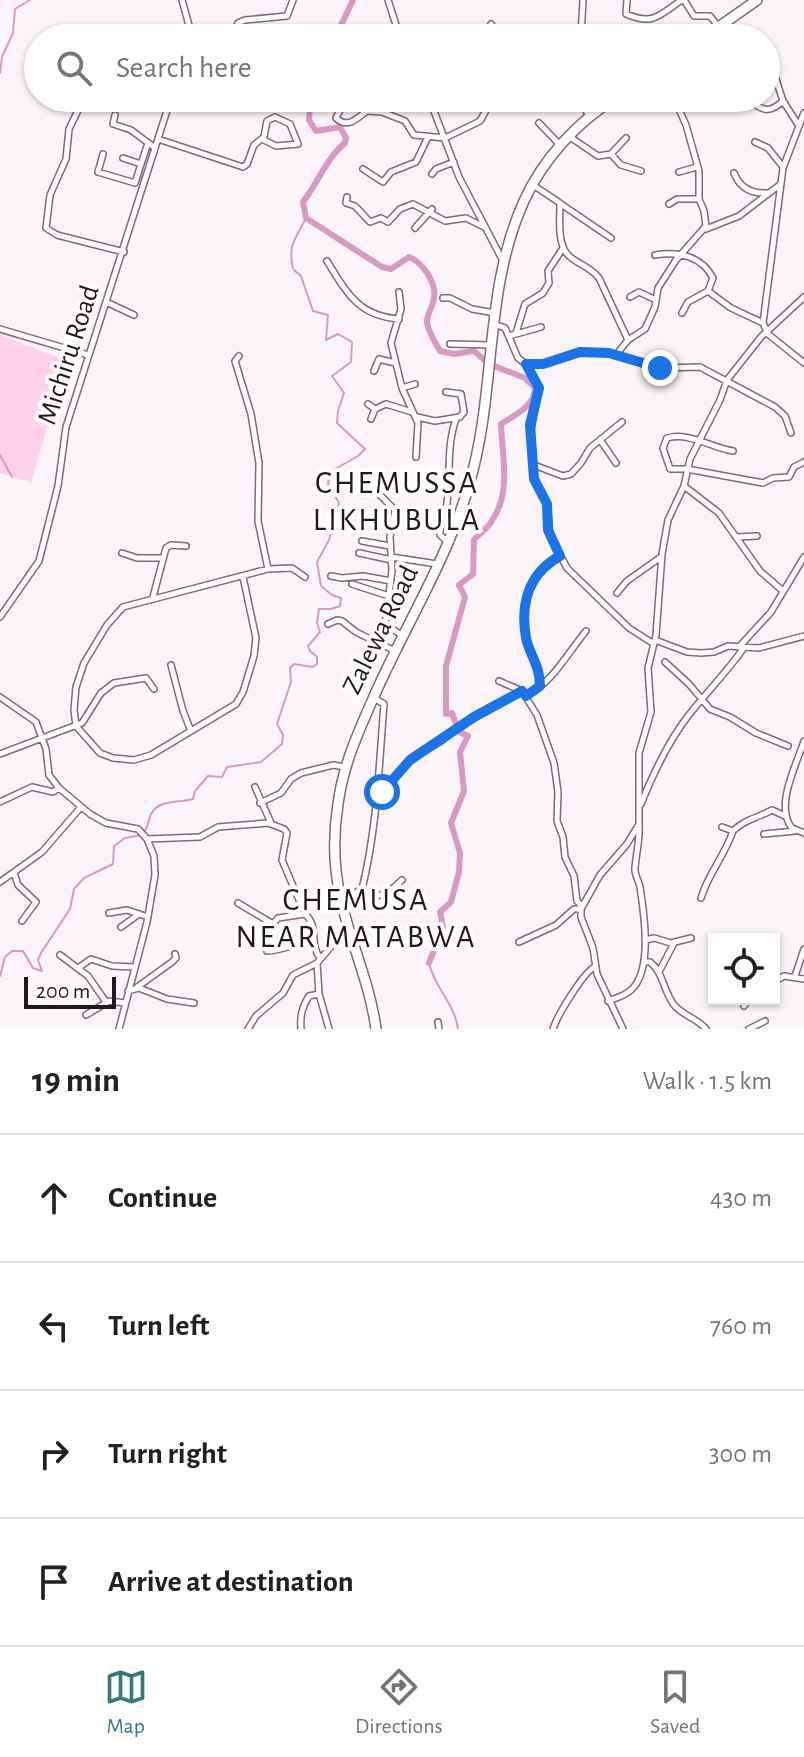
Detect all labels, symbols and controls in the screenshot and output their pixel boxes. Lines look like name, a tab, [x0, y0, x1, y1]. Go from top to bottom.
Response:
search box	[24, 24, 780, 112]
icon: search	[52, 46, 96, 90]
text: Search here	[116, 53, 252, 83]
street label: Michiru Road	[33, 282, 105, 428]
route end	[642, 350, 678, 386]
district label: CHEMUSSA LIKHUBULA	[313, 467, 481, 536]
street label: Zalewa Road	[338, 561, 424, 699]
route start	[364, 774, 400, 810]
district label: CHEMUSA NEAR MATABWA	[236, 884, 476, 953]
map controls	[708, 933, 780, 1005]
button: locate	[708, 933, 780, 1005]
scale bar	[24, 973, 116, 1009]
text: 200 m	[36, 980, 90, 1002]
text: 19 min	[32, 1064, 120, 1098]
text: Walk · 1.5 km	[643, 1068, 772, 1094]
icon: ahead	[32, 1176, 76, 1220]
text: Continue	[108, 1183, 217, 1213]
text: 430 m	[710, 1185, 772, 1211]
icon: left	[32, 1304, 76, 1348]
text: Turn left	[108, 1311, 209, 1341]
text: 760 m	[710, 1313, 772, 1339]
icon: right	[32, 1432, 76, 1476]
text: Turn right	[108, 1439, 227, 1469]
text: 300 m	[709, 1441, 772, 1467]
icon: arrive	[32, 1560, 76, 1604]
text: Arrive at destination	[108, 1567, 354, 1597]
tab: Map	[104, 1665, 148, 1739]
tab: Directions	[355, 1665, 443, 1739]
tab: Saved	[650, 1665, 700, 1739]

